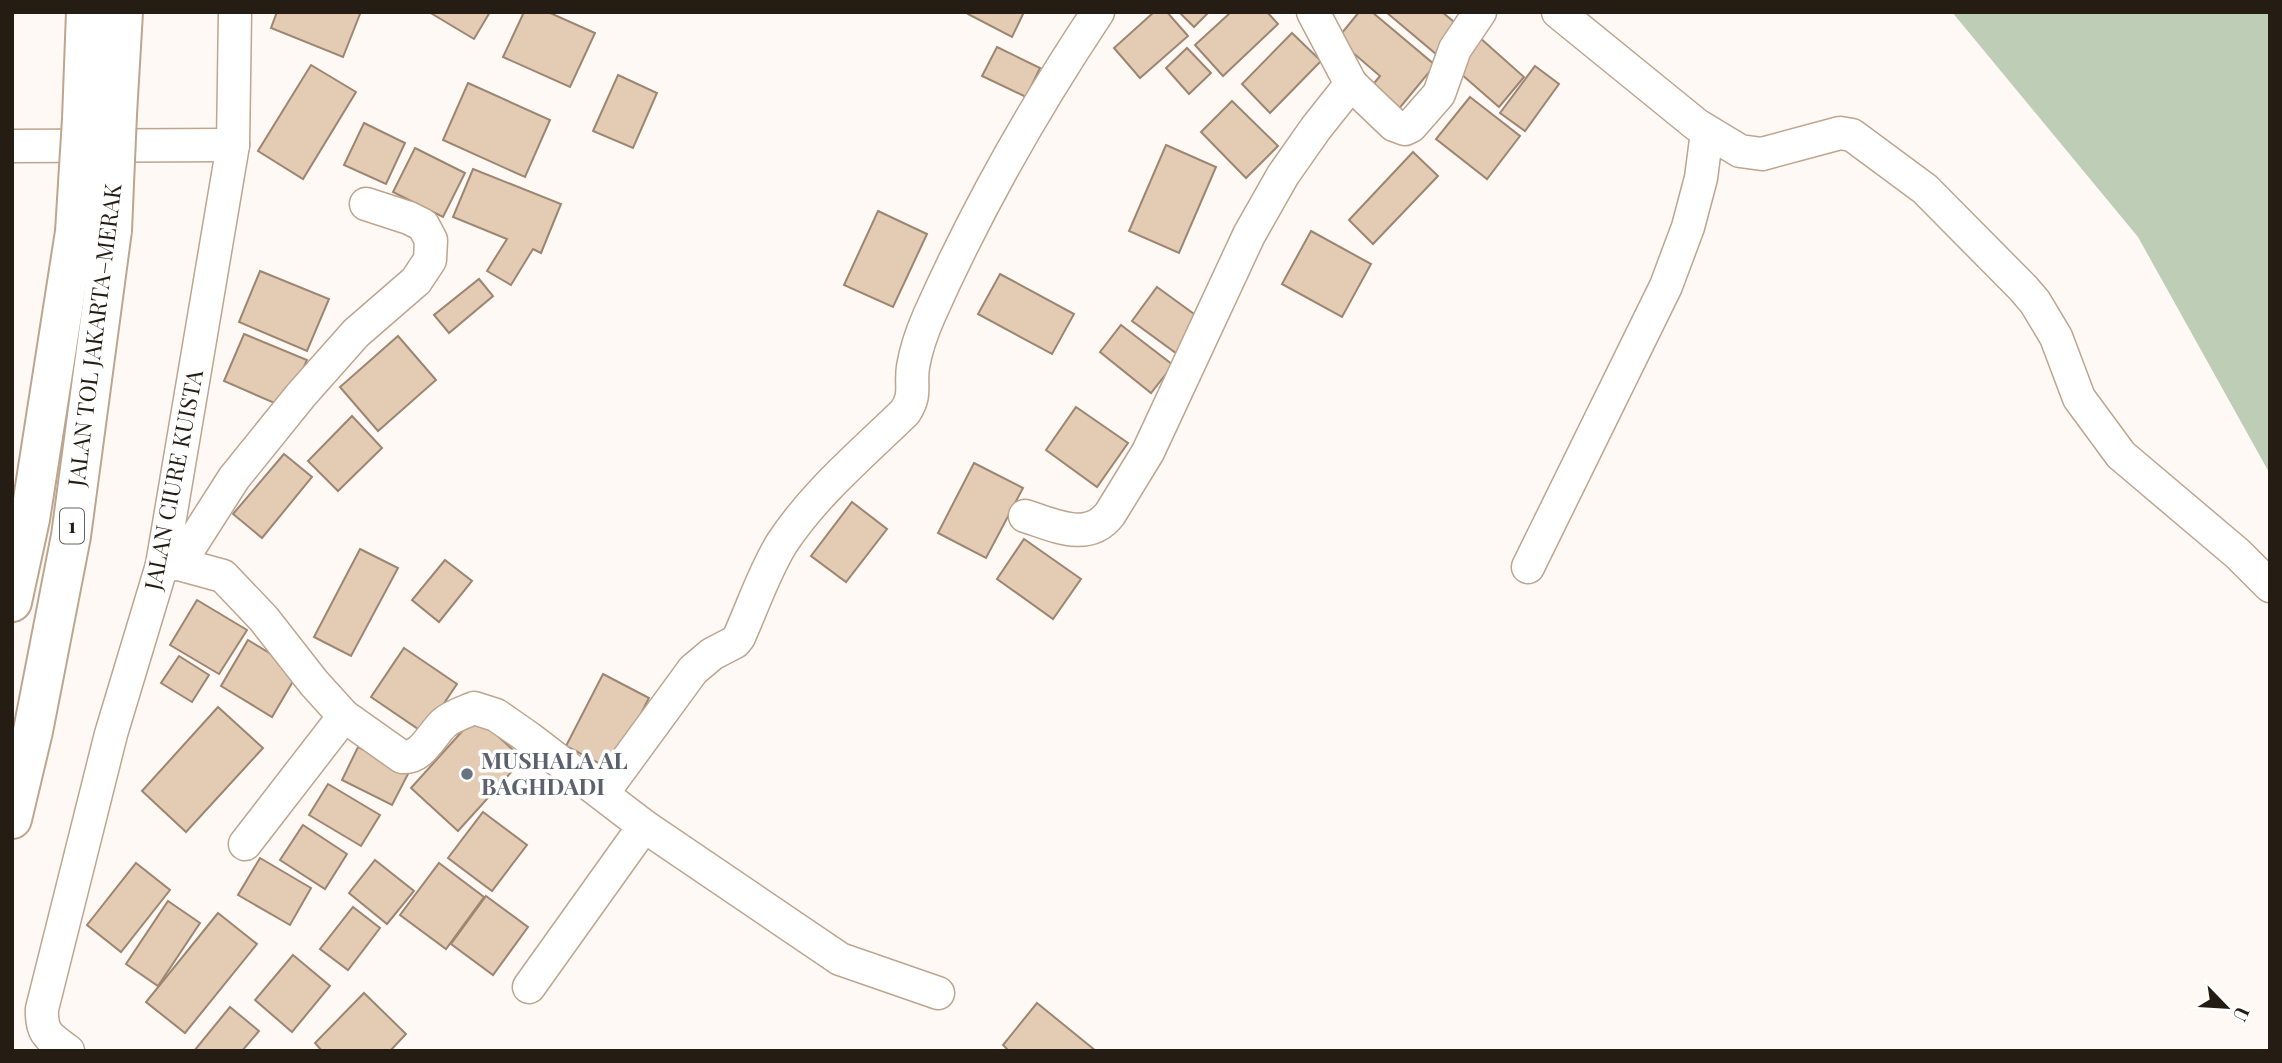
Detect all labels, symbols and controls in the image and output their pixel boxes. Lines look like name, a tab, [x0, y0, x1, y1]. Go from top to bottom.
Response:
street label: JALAN TOL JAKARTA–MERAK	[59, 181, 128, 489]
street label: JALAN CIURE KUISTA	[136, 367, 209, 593]
road number: 1	[60, 508, 84, 544]
place label: MUSHALA AL BAGHDADI	[481, 744, 628, 801]
marker: MUSHALA AL BAGHDADI	[459, 766, 475, 782]
north arrow	[2191, 972, 2261, 1042]
text: U	[2228, 1003, 2257, 1026]

